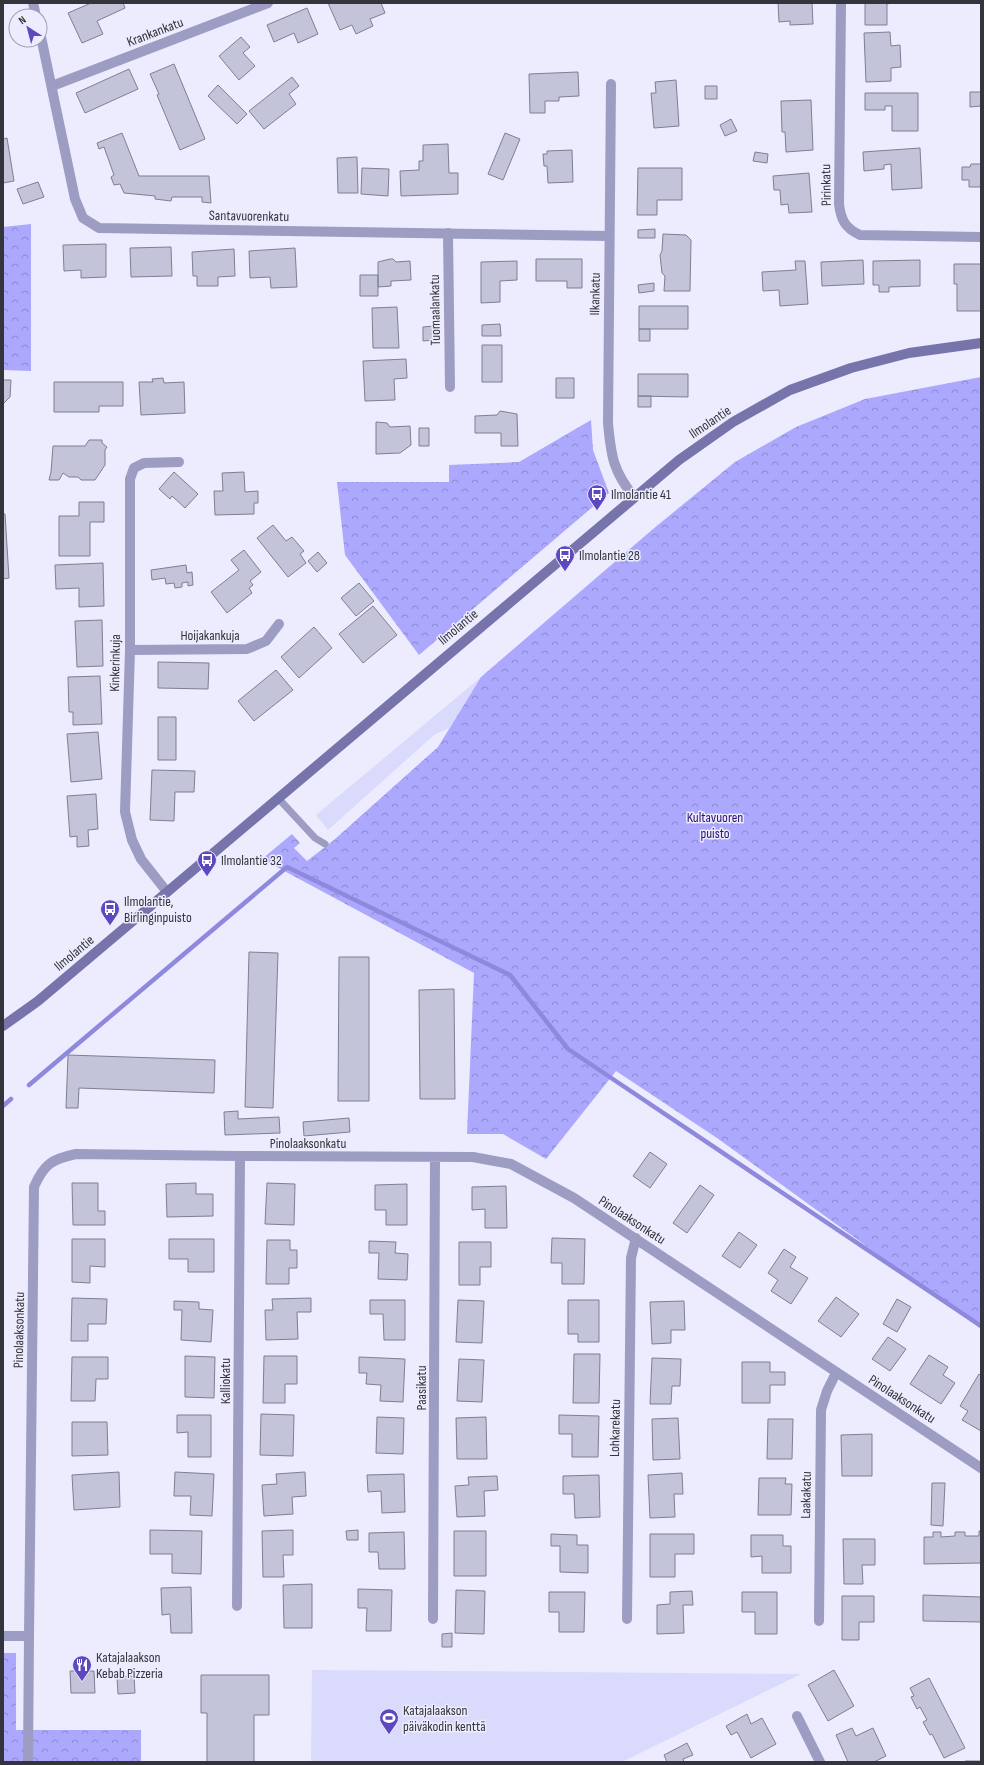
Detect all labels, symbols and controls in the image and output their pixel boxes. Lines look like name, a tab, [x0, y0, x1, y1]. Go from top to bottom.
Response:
north arrow	[8, 8, 48, 48]
text: N	[16, 13, 29, 27]
street label: Krankankatu	[124, 13, 186, 51]
street label: Pirinkatu	[817, 164, 835, 206]
street label: Santavuorenkatu	[209, 207, 289, 225]
street label: Ilkankatu	[586, 272, 604, 316]
street label: Tuomaalankatu	[426, 274, 444, 346]
street label: Ilmolantie	[686, 402, 734, 442]
bus stop icon: Ilmolantie 41	[586, 483, 608, 511]
place label: Ilmolantie 41	[611, 486, 671, 503]
bus stop icon: Ilmolantie 28	[554, 544, 576, 572]
place label: Ilmolantie 28	[579, 547, 640, 564]
street label: Ilmolantie	[435, 605, 481, 649]
street label: Hoijakankuja	[180, 627, 240, 644]
street label: Kinkerinkuja	[106, 634, 124, 692]
park label: Kultavuoren puisto	[687, 809, 743, 842]
bus stop icon: Ilmolantie 32	[196, 849, 218, 877]
place label: Ilmolantie 32	[221, 852, 282, 869]
place label: Ilmolantie, Birlinginpuisto	[124, 893, 192, 926]
bus stop icon: Ilmolantie, Birlinginpuisto	[99, 898, 121, 926]
street label: Ilmolantie	[51, 931, 97, 975]
street label: Pinolaaksonkatu	[270, 1135, 346, 1152]
street label: Pinolaaksonkatu	[595, 1192, 669, 1248]
street label: Pinolaaksonkatu	[10, 1291, 28, 1368]
street label: Kalliokatu	[217, 1358, 234, 1404]
street label: Paasikatu	[413, 1365, 430, 1411]
street label: Pinolaaksonkatu	[865, 1371, 939, 1427]
street label: Lohkarekatu	[606, 1399, 624, 1457]
street label: Laakakatu	[797, 1471, 815, 1519]
place label: Katajalaakson Kebab Pizzeria	[96, 1649, 163, 1682]
restaurant icon: Katajalaakson Kebab Pizzeria	[71, 1654, 93, 1682]
place label: Katajalaakson päiväkodin kenttä	[403, 1702, 486, 1735]
sports icon: Katajalaakson päiväkodin kenttä	[378, 1707, 400, 1735]

